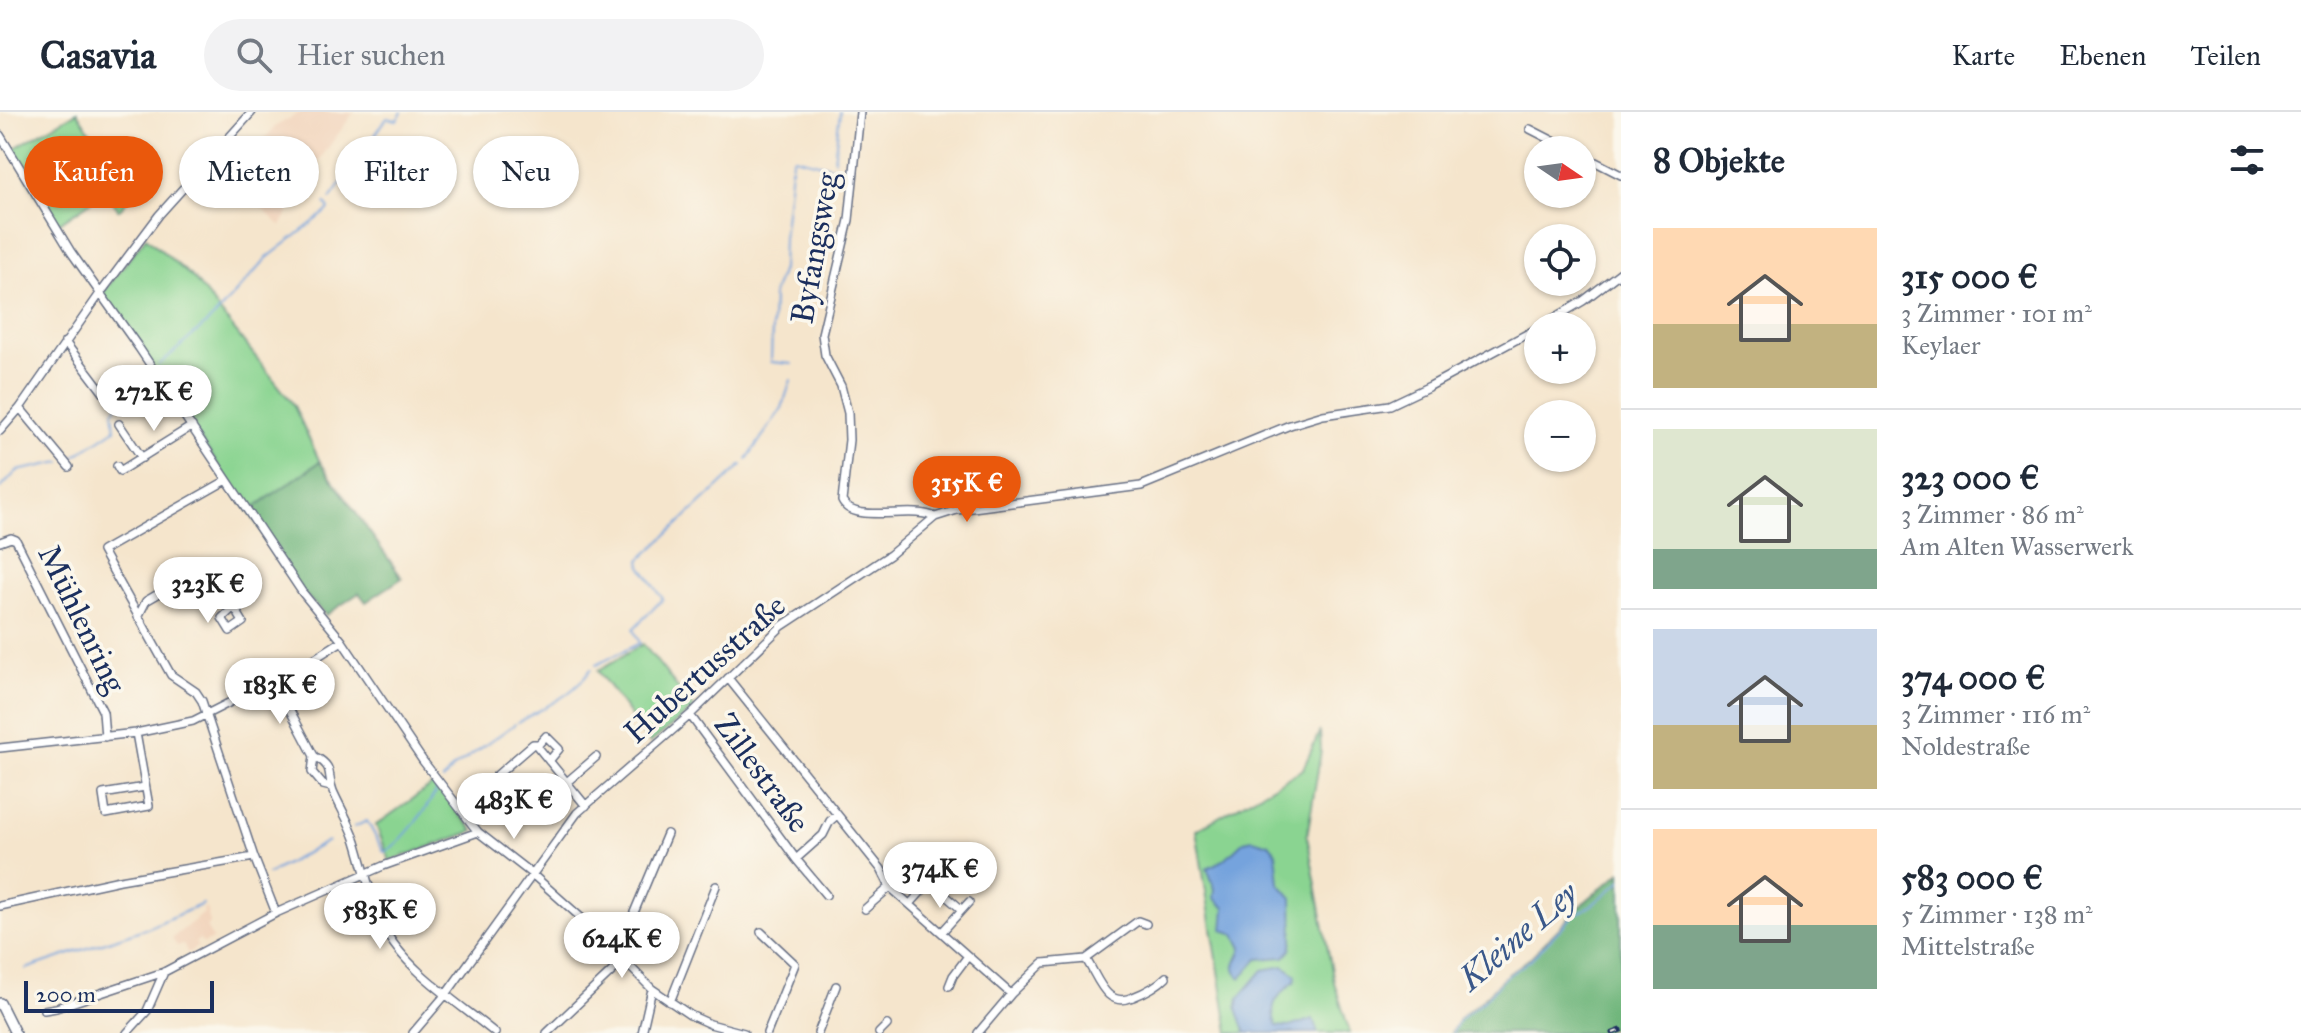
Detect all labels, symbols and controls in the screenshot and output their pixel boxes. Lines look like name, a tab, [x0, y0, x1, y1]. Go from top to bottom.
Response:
search box	[204, 19, 764, 91]
text: Casavia	[40, 32, 156, 78]
icon: search	[232, 33, 276, 77]
text: Hier suchen	[296, 37, 446, 73]
text: Karte	[1951, 38, 2015, 73]
text: Ebenen	[2059, 38, 2146, 73]
text: Teilen	[2190, 38, 2261, 73]
chip: Kaufen	[24, 136, 163, 208]
chip: Mieten	[179, 136, 319, 208]
chip: Filter	[335, 136, 457, 208]
chip: Neu	[473, 136, 579, 208]
north arrow	[1524, 136, 1596, 208]
map controls	[1524, 136, 1596, 472]
icon: filters	[2225, 138, 2269, 182]
text: 8 Objekte	[1653, 140, 1785, 181]
street label: Byfangsweg	[782, 168, 848, 327]
button: locate	[1524, 224, 1596, 296]
text: 315 000 €	[1901, 256, 2038, 297]
icon: home	[1717, 260, 1813, 356]
text: 3 Zimmer · 101 m²	[1901, 297, 2092, 329]
button: +	[1524, 312, 1596, 384]
text: Keylaer	[1901, 329, 1981, 361]
pin: 272K €	[89, 365, 219, 433]
text: 272K €	[115, 375, 193, 407]
button: −	[1524, 400, 1596, 472]
pin: 315K €	[902, 456, 1032, 524]
text: 323 000 €	[1901, 457, 2040, 498]
icon: home	[1717, 461, 1813, 557]
text: 315K €	[931, 466, 1003, 498]
text: 3 Zimmer · 86 m²	[1901, 498, 2084, 530]
text: Am Alten Wasserwerk	[1901, 530, 2134, 562]
street label: Mühlenring	[29, 539, 135, 700]
pin: 323K €	[143, 557, 273, 625]
text: 323K €	[171, 567, 245, 599]
street label: Hubertusstraße	[616, 586, 794, 752]
text: 374 000 €	[1901, 657, 2046, 698]
pin: 183K €	[215, 658, 345, 726]
icon: home	[1717, 661, 1813, 757]
text: 183K €	[243, 668, 317, 700]
text: 3 Zimmer · 116 m²	[1901, 698, 2090, 730]
street label: Zillestraße	[706, 706, 818, 840]
text: Noldestraße	[1901, 730, 2030, 762]
pin: 483K €	[449, 773, 579, 841]
text: 483K €	[475, 783, 553, 815]
pin: 374K €	[875, 842, 1005, 910]
text: 374K €	[901, 852, 979, 884]
text: 583 000 €	[1901, 857, 2043, 898]
icon: home	[1717, 861, 1813, 957]
water label: Kleine Ley	[1449, 872, 1587, 1000]
pin: 583K €	[315, 883, 445, 951]
text: 583K €	[342, 893, 418, 925]
text: 5 Zimmer · 138 m²	[1901, 898, 2093, 930]
pin: 624K €	[557, 912, 687, 980]
text: 624K €	[582, 922, 662, 954]
text: Mittelstraße	[1901, 930, 2035, 962]
scale bar	[24, 977, 214, 1013]
text: 200 m	[36, 981, 96, 1008]

